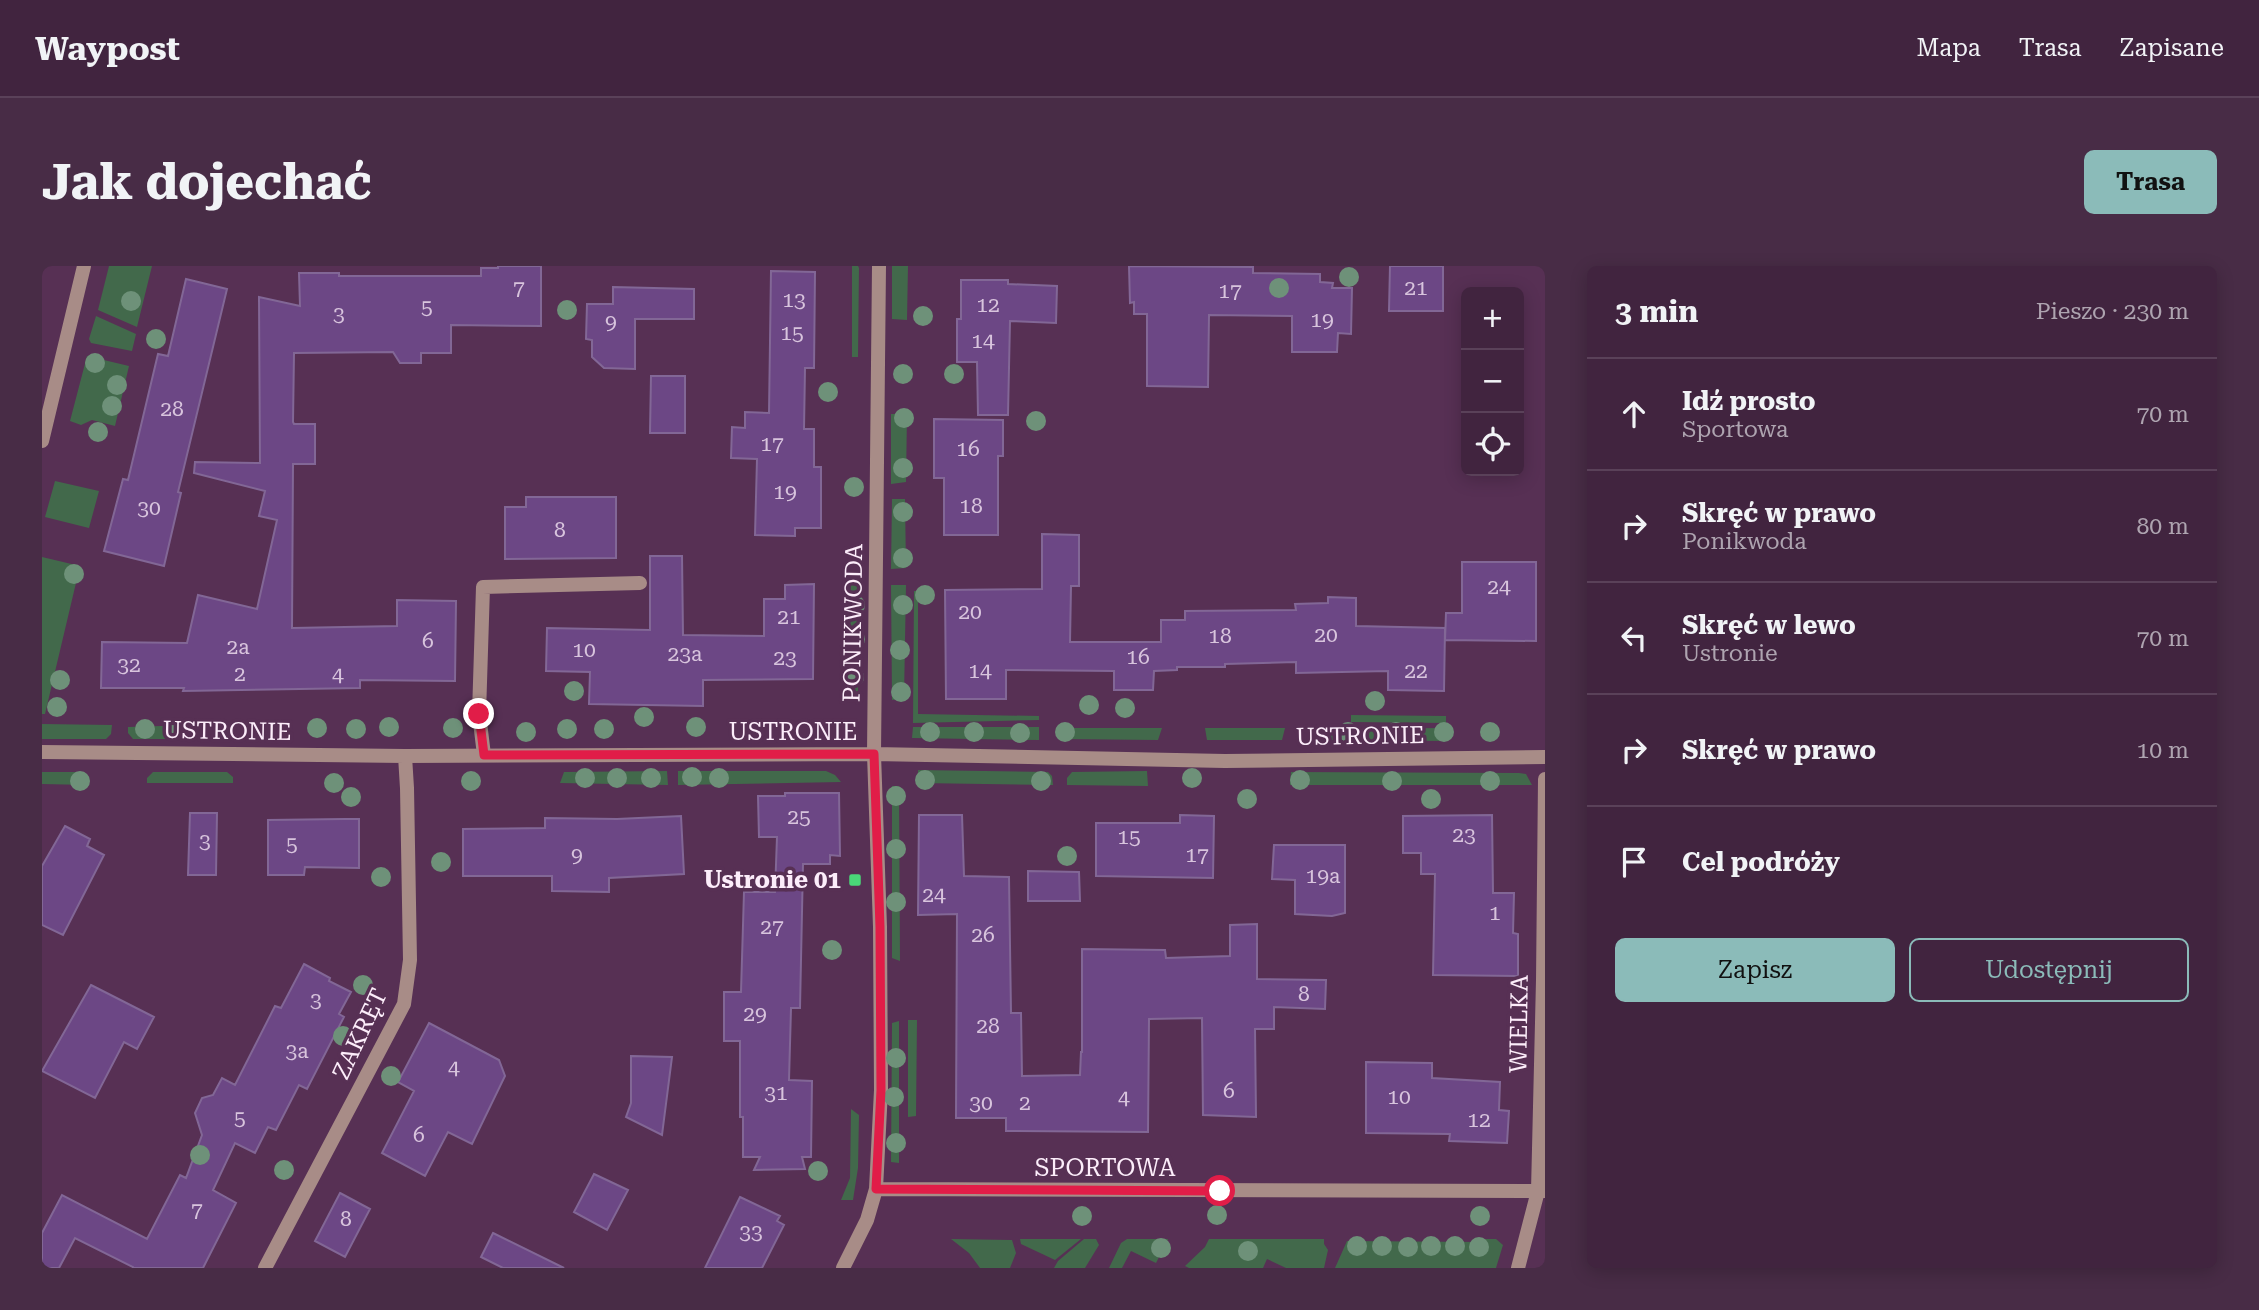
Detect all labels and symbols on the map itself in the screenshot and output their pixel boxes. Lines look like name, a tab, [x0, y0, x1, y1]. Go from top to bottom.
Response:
house number: 7	[513, 276, 525, 300]
house number: 21	[1404, 276, 1428, 300]
house number: 17	[1218, 279, 1242, 303]
house number: 13	[782, 288, 806, 312]
house number: 12	[976, 293, 1000, 317]
house number: 5	[421, 295, 433, 319]
house number: 3	[333, 302, 345, 326]
house number: 19	[1310, 308, 1334, 332]
house number: 9	[605, 310, 617, 334]
house number: 15	[780, 321, 804, 345]
house number: 14	[971, 329, 995, 353]
house number: 28	[160, 397, 184, 421]
house number: 17	[760, 432, 784, 456]
house number: 16	[956, 437, 980, 461]
house number: 19	[773, 480, 797, 504]
house number: 18	[959, 494, 983, 518]
house number: 30	[137, 496, 161, 520]
house number: 8	[554, 518, 566, 542]
street label: PONIKWODA	[838, 543, 868, 703]
house number: 24	[1487, 575, 1511, 599]
house number: 20	[958, 600, 982, 624]
house number: 21	[777, 605, 801, 629]
house number: 20	[1314, 623, 1338, 647]
house number: 18	[1208, 624, 1232, 648]
house number: 6	[422, 629, 434, 653]
house number: 2a	[226, 635, 250, 659]
house number: 10	[572, 638, 596, 662]
house number: 23a	[668, 642, 703, 666]
house number: 16	[1126, 645, 1150, 669]
house number: 23	[773, 646, 797, 670]
house number: 32	[117, 653, 141, 677]
house number: 14	[968, 659, 992, 683]
house number: 22	[1404, 659, 1428, 683]
house number: 2	[234, 662, 246, 686]
house number: 4	[332, 663, 344, 687]
route end	[463, 698, 494, 729]
street label: USTRONIE	[162, 716, 292, 746]
street label: USTRONIE	[729, 718, 857, 746]
street label: USTRONIE	[1295, 721, 1425, 751]
house number: 25	[787, 805, 811, 829]
house number: 23	[1452, 823, 1476, 847]
house number: 15	[1117, 825, 1141, 849]
house number: 3	[199, 829, 211, 853]
house number: 5	[286, 832, 298, 856]
house number: 9	[571, 843, 583, 867]
house number: 17	[1185, 843, 1209, 867]
house number: 19a	[1306, 864, 1341, 888]
place label: Ustronie 01	[704, 866, 841, 894]
marker: Ustronie 01	[847, 872, 863, 888]
house number: 24	[922, 883, 946, 907]
house number: 1	[1489, 901, 1501, 925]
house number: 27	[760, 915, 784, 939]
house number: 26	[971, 923, 995, 947]
street label: WIELKA	[1504, 974, 1534, 1073]
house number: 8	[1298, 982, 1310, 1006]
street label: ZAKRĘT	[327, 984, 393, 1084]
house number: 3	[310, 988, 322, 1012]
house number: 29	[743, 1002, 767, 1026]
house number: 28	[976, 1014, 1000, 1038]
house number: 3a	[285, 1039, 309, 1063]
house number: 4	[448, 1056, 460, 1080]
house number: 6	[1223, 1079, 1235, 1103]
house number: 31	[764, 1081, 788, 1105]
house number: 10	[1387, 1085, 1411, 1109]
house number: 4	[1118, 1086, 1130, 1110]
house number: 30	[969, 1091, 993, 1115]
house number: 2	[1019, 1091, 1031, 1115]
house number: 5	[234, 1106, 246, 1130]
house number: 12	[1467, 1108, 1491, 1132]
house number: 6	[413, 1123, 425, 1147]
street label: SPORTOWA	[1035, 1154, 1176, 1182]
route start	[1204, 1175, 1235, 1206]
house number: 7	[191, 1198, 203, 1222]
house number: 8	[340, 1207, 352, 1231]
house number: 33	[739, 1220, 763, 1244]

